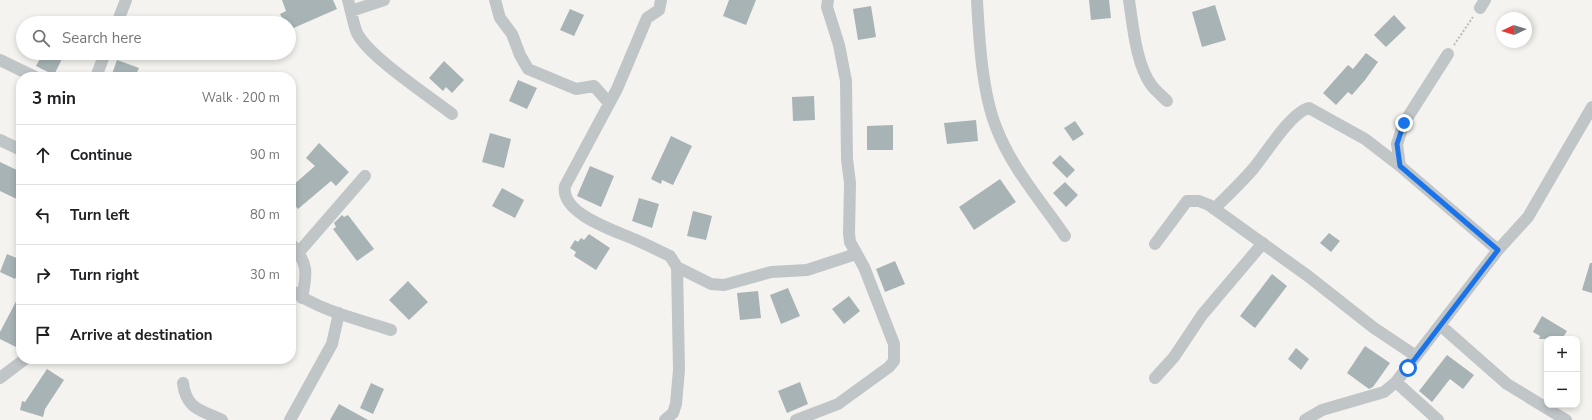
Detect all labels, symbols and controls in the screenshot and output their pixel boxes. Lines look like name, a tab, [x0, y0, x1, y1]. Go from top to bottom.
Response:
north arrow	[1496, 12, 1532, 48]
search box	[16, 16, 296, 60]
icon: search	[30, 27, 52, 49]
text: Search here	[62, 28, 142, 48]
text: 3 min	[32, 87, 76, 110]
text: Walk · 200 m	[202, 89, 280, 107]
route end	[1395, 114, 1413, 132]
icon: ahead	[32, 144, 54, 166]
text: Continue	[70, 145, 132, 165]
text: 90 m	[250, 146, 280, 164]
icon: left	[32, 204, 54, 226]
text: Turn left	[70, 205, 129, 225]
text: 80 m	[250, 206, 280, 224]
icon: right	[32, 264, 54, 286]
text: Turn right	[70, 265, 139, 285]
text: 30 m	[250, 266, 280, 284]
icon: arrive	[32, 324, 54, 346]
text: Arrive at destination	[70, 325, 213, 345]
map controls	[1544, 336, 1580, 408]
button: +	[1544, 336, 1580, 372]
route start	[1399, 359, 1417, 377]
button: −	[1544, 372, 1580, 408]

